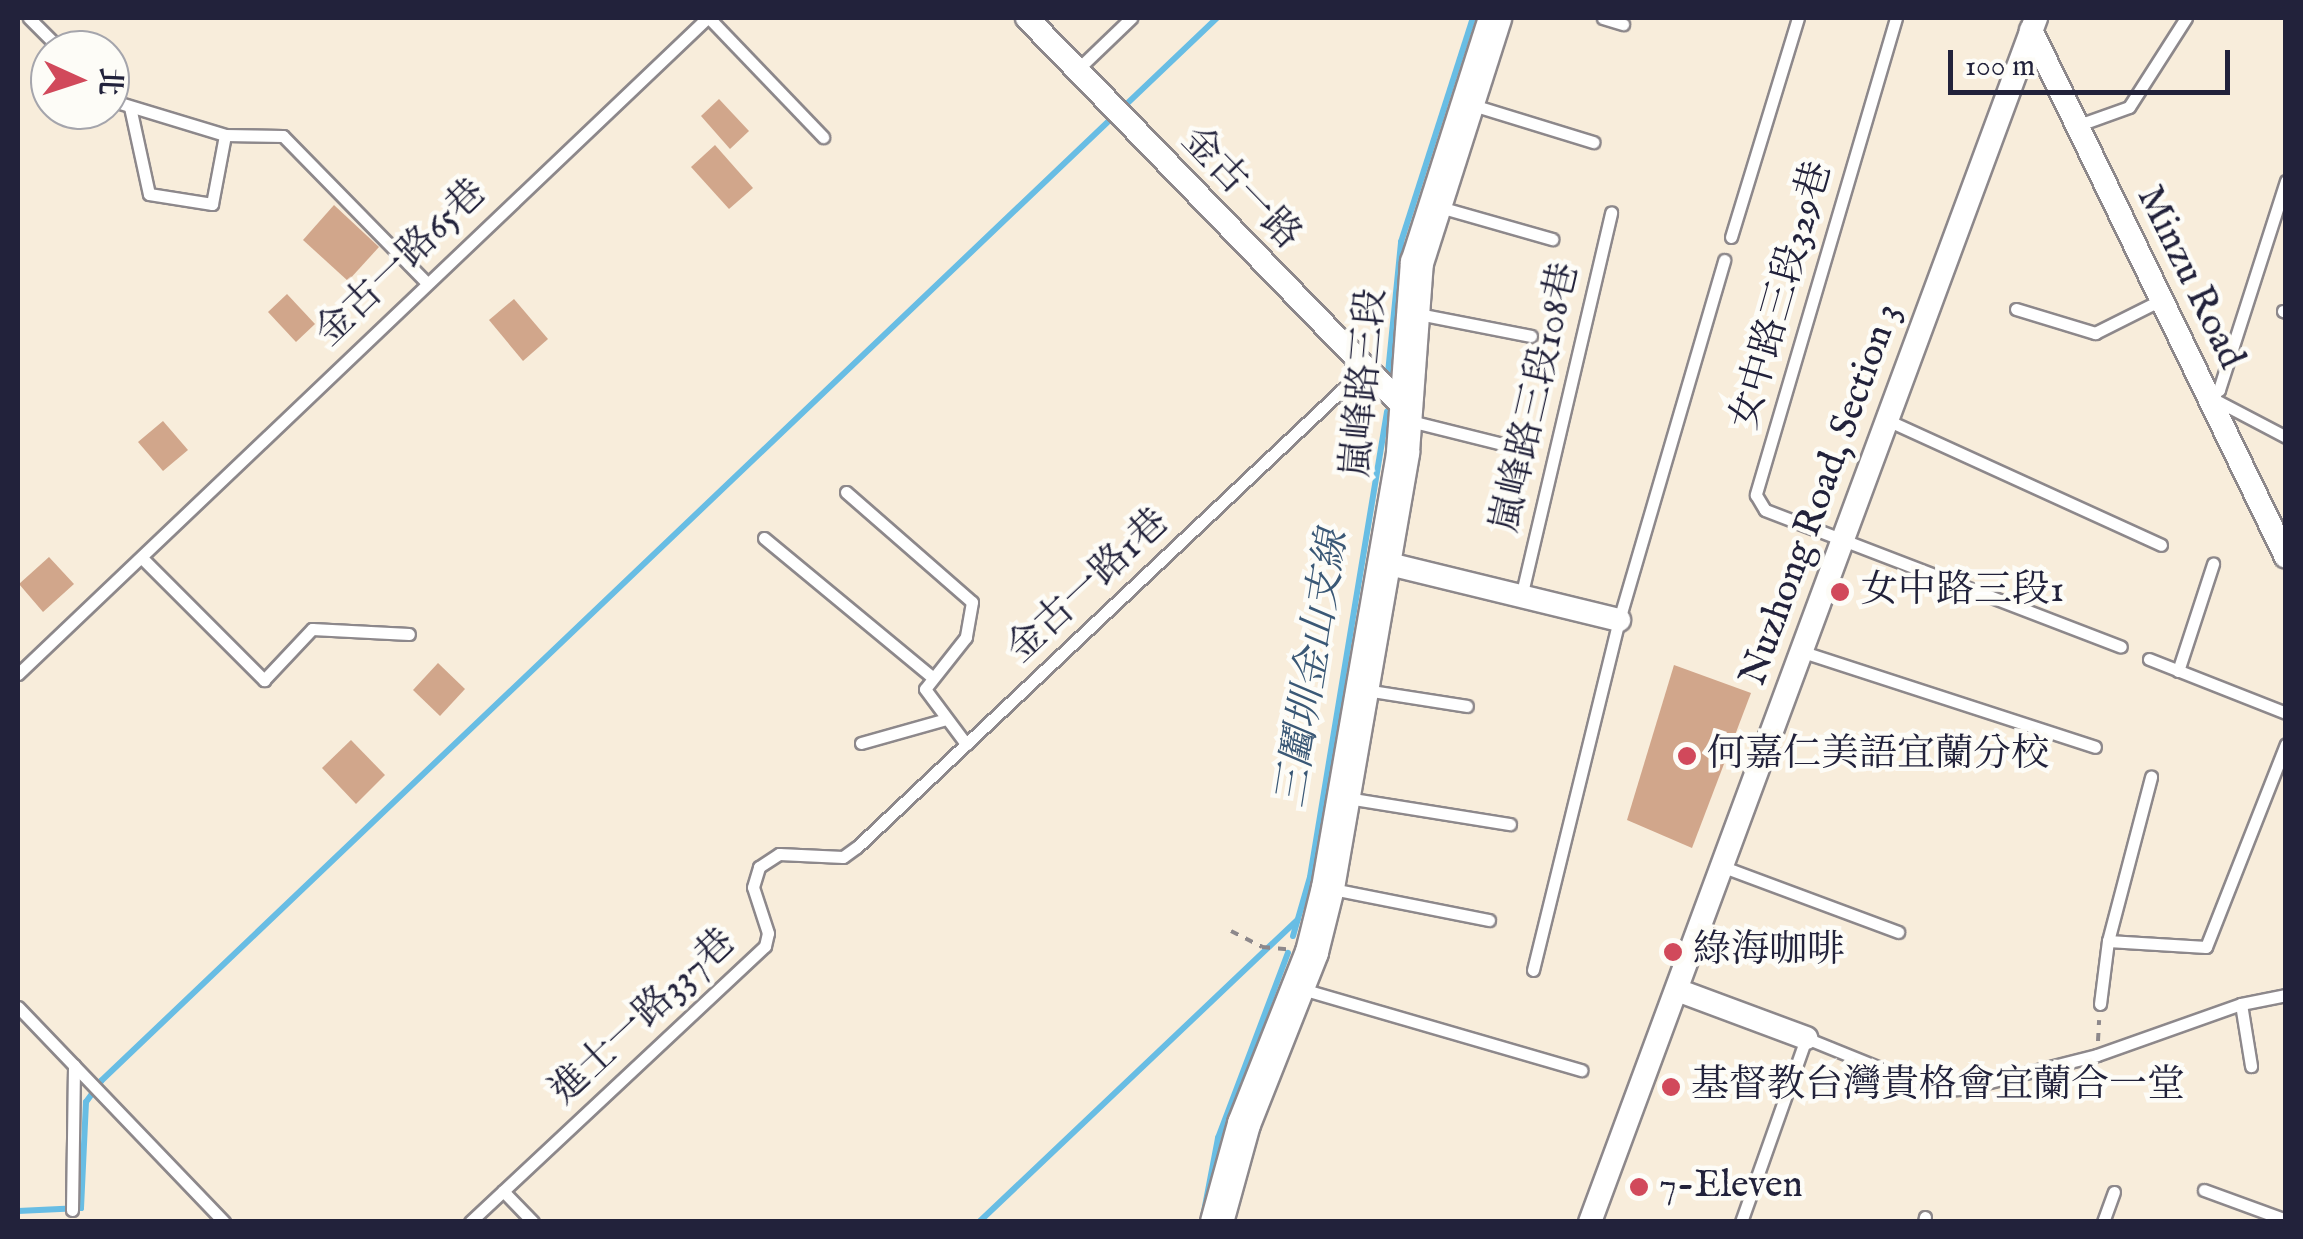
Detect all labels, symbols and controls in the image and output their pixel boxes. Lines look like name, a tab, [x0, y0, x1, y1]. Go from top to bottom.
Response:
north arrow	[30, 30, 130, 130]
scale bar	[1953, 30, 2236, 92]
text: 100 m	[1965, 48, 2035, 86]
text: 北	[90, 67, 127, 96]
street label: 金古一路	[1171, 118, 1309, 260]
street label: 女中路三段329巷	[1723, 157, 1843, 435]
street label: 金古一路65巷	[307, 171, 497, 357]
street label: Minzu Road	[2125, 179, 2253, 377]
street label: 嵐峰路三段108巷	[1484, 259, 1590, 537]
street label: 嵐峰路三段	[1335, 286, 1397, 480]
street label: Nuzhong Road, Section 3	[1732, 298, 1912, 692]
street label: 金古一路1巷	[999, 501, 1179, 673]
water label: 三鬮圳金山支線	[1268, 527, 1360, 811]
place label: 女中路三段1	[1860, 569, 2064, 615]
marker: 女中路三段1	[1829, 581, 1851, 603]
place label: 何嘉仁美語宜蘭分校	[1707, 733, 2049, 779]
marker: 何嘉仁美語宜蘭分校	[1676, 745, 1698, 767]
street label: 進士一路337巷	[542, 921, 746, 1115]
place label: 綠海咖啡	[1693, 929, 1845, 975]
marker: 綠海咖啡	[1662, 941, 1684, 963]
place label: 基督教台灣貴格會宜蘭合一堂	[1691, 1064, 2185, 1110]
marker: 基督教台灣貴格會宜蘭合一堂	[1660, 1076, 1682, 1098]
place label: 7-Eleven	[1659, 1164, 1803, 1210]
marker: 7-Eleven	[1628, 1176, 1650, 1198]

